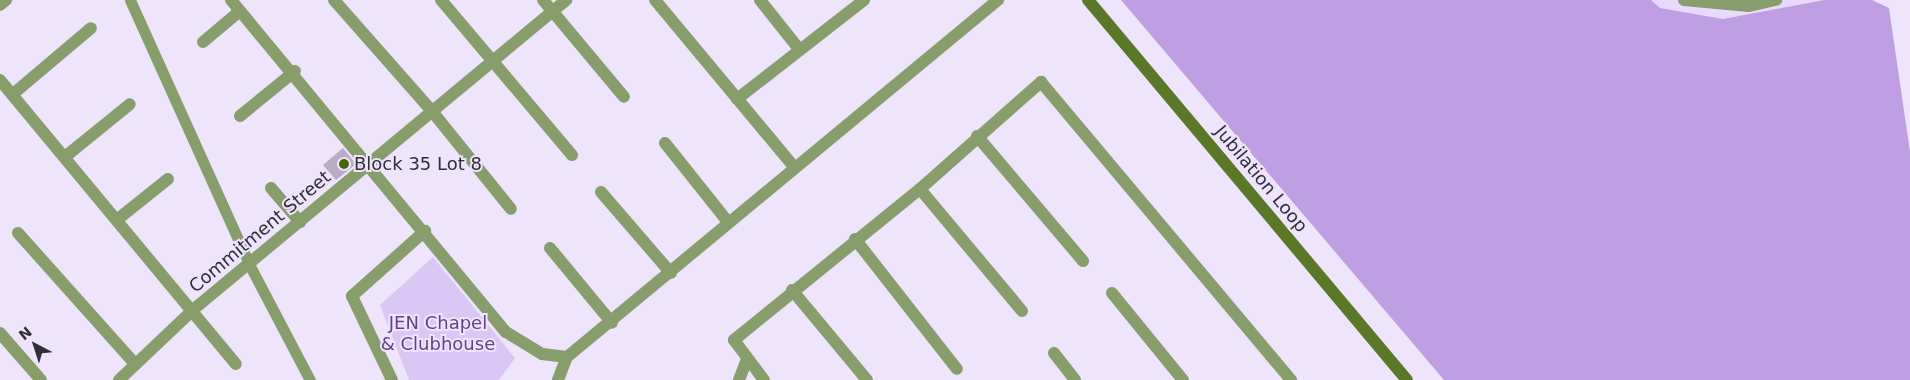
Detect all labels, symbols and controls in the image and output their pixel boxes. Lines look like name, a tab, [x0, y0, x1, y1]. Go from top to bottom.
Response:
street label: Jubilation Loop	[1210, 121, 1312, 237]
place label: Block 35 Lot 8	[354, 153, 482, 175]
marker: Block 35 Lot 8	[338, 158, 350, 170]
street label: Commitment Street	[185, 166, 335, 298]
park label: JEN Chapel & Clubhouse	[381, 313, 495, 356]
north arrow	[10, 320, 60, 370]
text: N	[16, 324, 35, 343]

